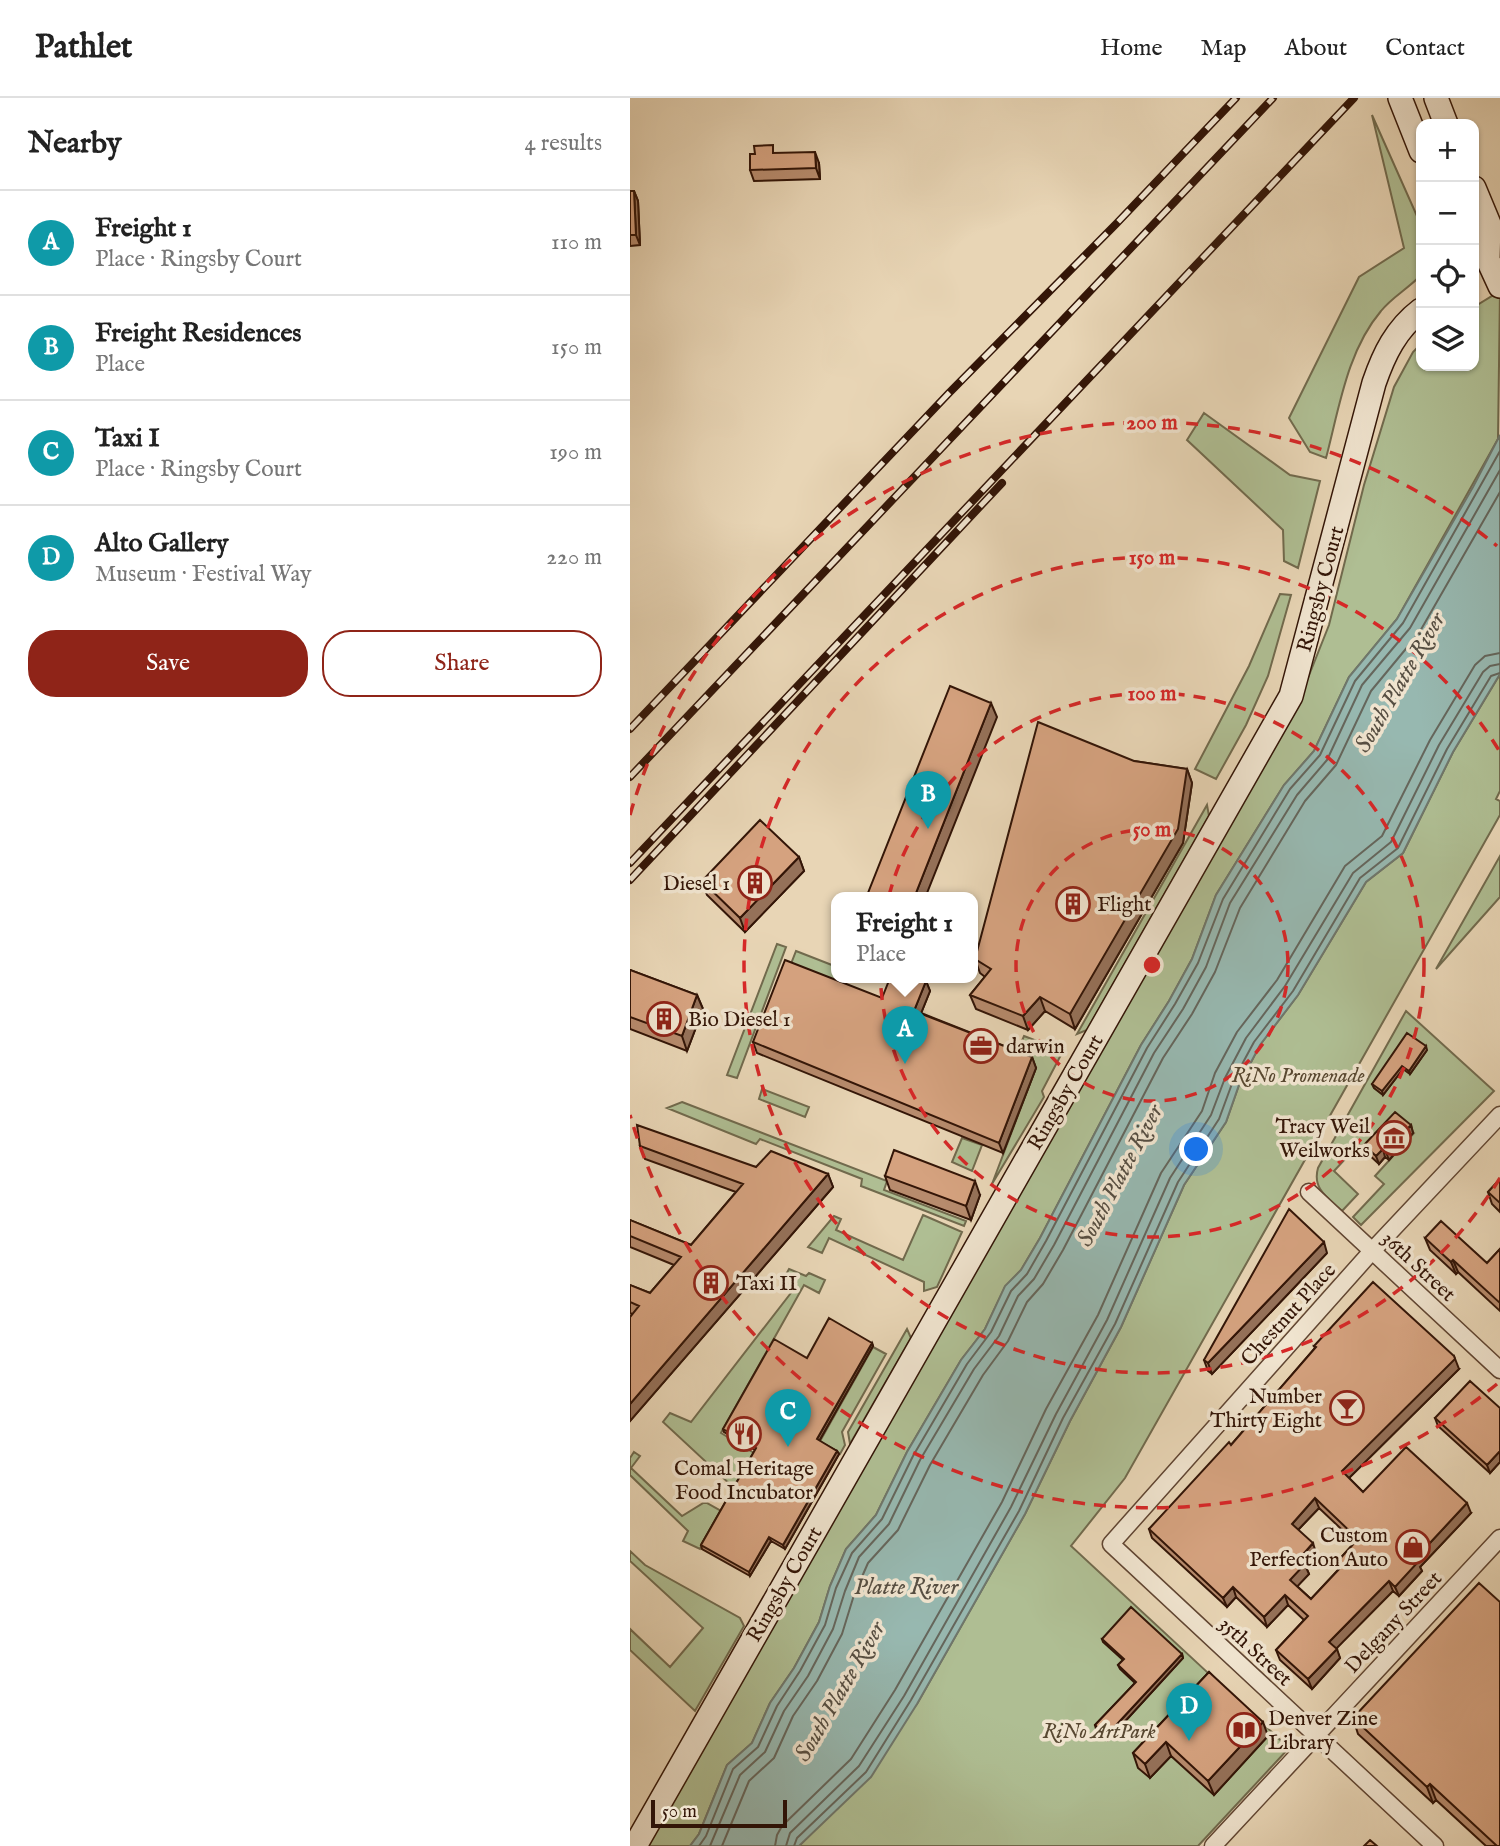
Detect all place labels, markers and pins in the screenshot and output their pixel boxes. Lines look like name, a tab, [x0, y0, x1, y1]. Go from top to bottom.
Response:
pin: B	[905, 771, 951, 829]
building icon: Diesel 1	[736, 864, 774, 902]
place label: Diesel 1	[663, 871, 730, 898]
building icon: Flight	[1054, 885, 1092, 923]
place label: Flight	[1097, 892, 1151, 919]
centre of rings	[1140, 953, 1164, 977]
building icon: Bio Diesel 1	[645, 1000, 683, 1038]
pin: A	[882, 1006, 928, 1064]
place label: Bio Diesel 1	[688, 1007, 791, 1034]
office icon: darwin	[962, 1027, 1000, 1065]
place label: darwin	[1006, 1034, 1065, 1061]
place label: Tracy Weil Weilworks	[1276, 1114, 1370, 1165]
museum icon: Tracy Weil Weilworks	[1375, 1119, 1413, 1157]
building icon: Taxi II	[692, 1264, 730, 1302]
place label: Taxi II	[736, 1271, 797, 1298]
place label: Number Thirty Eight	[1210, 1384, 1322, 1435]
pin: C	[765, 1389, 811, 1447]
bar icon: Number Thirty Eight	[1328, 1389, 1366, 1427]
restaurant icon: Comal Heritage Food Incubator	[725, 1415, 763, 1453]
place label: Comal Heritage Food Incubator	[674, 1456, 814, 1507]
place label: Custom Perfection Auto	[1249, 1523, 1388, 1574]
shop icon: Custom Perfection Auto	[1394, 1528, 1432, 1566]
pin: D	[1166, 1683, 1212, 1741]
place label: Denver Zine Library	[1268, 1706, 1378, 1757]
library icon: Denver Zine Library	[1225, 1711, 1263, 1749]

